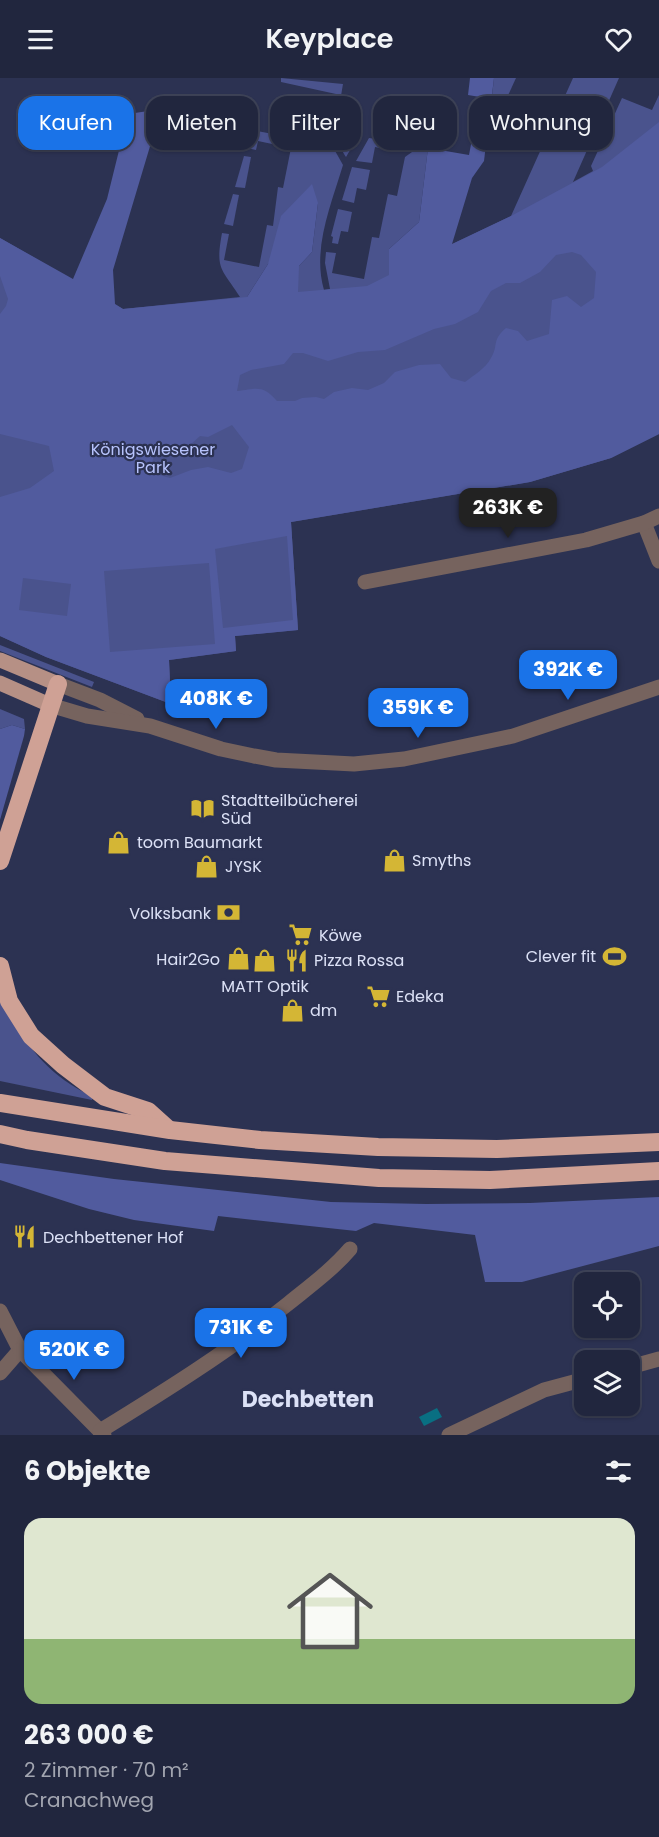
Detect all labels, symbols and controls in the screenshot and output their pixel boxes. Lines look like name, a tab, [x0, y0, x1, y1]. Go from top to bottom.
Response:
text: Keyplace	[266, 20, 393, 57]
icon: menu	[24, 23, 57, 56]
icon: heart	[602, 23, 635, 56]
chip: Kaufen	[18, 96, 134, 150]
chip: Mieten	[146, 96, 258, 150]
chip: Filter	[270, 96, 361, 150]
chip: Neu	[373, 96, 457, 150]
chip: Wohnung	[469, 96, 613, 150]
park label: Königswiesener Park	[91, 438, 215, 479]
pin: 263K €	[459, 488, 557, 539]
text: 263K €	[473, 493, 543, 521]
pin: 392K €	[519, 650, 617, 701]
text: 392K €	[533, 655, 603, 683]
pin: 408K €	[167, 679, 265, 730]
text: 408K €	[179, 684, 253, 712]
pin: 359K €	[369, 688, 467, 739]
text: 359K €	[382, 693, 454, 721]
place label: Stadtteilbücherei Süd	[221, 789, 358, 830]
library icon: Stadtteilbücherei Süd	[190, 796, 216, 822]
shop icon: toom Baumarkt	[106, 829, 132, 855]
place label: toom Baumarkt	[137, 831, 262, 854]
shop icon: Smyths	[381, 847, 407, 873]
place label: Smyths	[412, 849, 471, 872]
shop icon: JYSK	[194, 853, 220, 879]
place label: JYSK	[225, 855, 262, 878]
bank icon: Volksbank	[216, 900, 242, 926]
place label: Volksbank	[129, 902, 212, 925]
supermarket icon: Köwe	[288, 922, 314, 948]
place label: Köwe	[319, 924, 362, 947]
sports icon: Clever fit	[601, 943, 627, 969]
place label: Clever fit	[526, 945, 596, 968]
shop icon: Hair2Go	[225, 946, 251, 972]
restaurant icon: Pizza Rossa	[283, 947, 309, 973]
place label: Hair2Go	[156, 948, 220, 971]
shop icon: MATT Optik	[252, 948, 278, 974]
place label: Pizza Rossa	[314, 949, 404, 972]
place label: MATT Optik	[221, 975, 310, 998]
supermarket icon: Edeka	[365, 983, 391, 1009]
place label: Edeka	[396, 985, 444, 1008]
shop icon: dm	[279, 997, 305, 1023]
place label: dm	[310, 999, 337, 1022]
restaurant icon: Dechbettener Hof	[12, 1224, 38, 1250]
place label: Dechbettener Hof	[43, 1226, 183, 1249]
map controls	[574, 1272, 640, 1416]
button: locate	[574, 1272, 640, 1338]
pin: 731K €	[192, 1308, 290, 1359]
text: 731K €	[209, 1313, 273, 1341]
pin: 520K €	[25, 1330, 123, 1381]
text: 520K €	[38, 1335, 110, 1363]
button: layers	[574, 1350, 640, 1416]
district label: Dechbetten	[242, 1384, 374, 1415]
text: 6 Objekte	[24, 1453, 150, 1489]
icon: filters	[602, 1455, 635, 1488]
icon: home	[276, 1557, 384, 1665]
text: 263 000 €	[24, 1717, 154, 1753]
text: 2 Zimmer · 70 m²	[24, 1756, 189, 1784]
text: Cranachweg	[24, 1786, 154, 1814]

